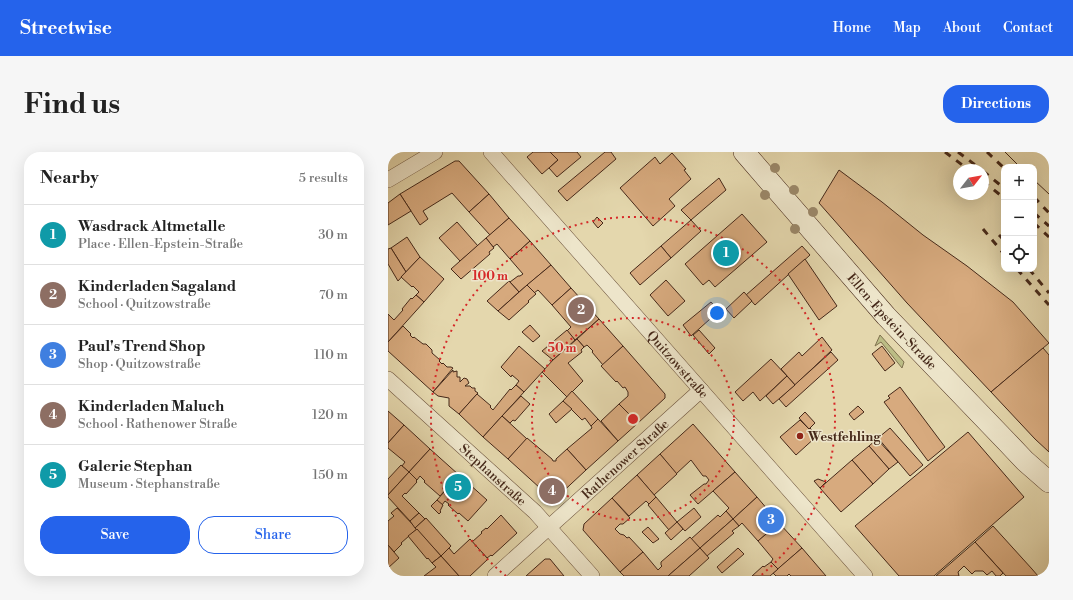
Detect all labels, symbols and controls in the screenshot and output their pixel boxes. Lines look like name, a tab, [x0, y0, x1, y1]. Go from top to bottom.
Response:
text: Streetwise	[20, 16, 112, 40]
text: Home	[833, 19, 871, 37]
text: Map	[893, 19, 921, 37]
text: About	[943, 19, 981, 37]
text: Contact	[1003, 19, 1053, 37]
button: Directions	[943, 85, 1049, 123]
text: Find us	[24, 87, 120, 122]
north arrow	[953, 164, 989, 200]
map controls	[1001, 164, 1037, 272]
button: +	[1001, 164, 1037, 200]
text: Nearby	[40, 167, 99, 189]
text: 5 results	[299, 170, 348, 186]
button: −	[1001, 200, 1037, 236]
text: Wasdrack Altmetalle	[78, 217, 225, 236]
text: 1	[50, 227, 56, 243]
text: 30 m	[318, 227, 348, 243]
text: Place · Ellen-Epstein-Straße	[78, 236, 243, 252]
button: locate	[1001, 236, 1037, 272]
pin: 1	[713, 238, 739, 268]
text: 100 m	[472, 269, 508, 284]
street label: Ellen-Epstein-Straße	[844, 270, 940, 373]
text: Kinderladen Sagaland	[78, 277, 236, 296]
text: 2	[49, 287, 57, 303]
text: 70 m	[319, 287, 348, 303]
pin: 2	[568, 295, 594, 325]
text: School · Quitzowstraße	[78, 296, 211, 312]
your location	[707, 303, 727, 323]
street label: Quitzowstraße	[643, 328, 712, 402]
text: Paul's Trend Shop	[78, 337, 206, 356]
text: 50 m	[547, 341, 577, 356]
text: 3	[49, 347, 57, 363]
text: 110 m	[314, 347, 348, 363]
text: Shop · Quitzowstraße	[78, 356, 201, 372]
text: Kinderladen Maluch	[78, 397, 224, 416]
text: 4	[49, 407, 57, 423]
text: 120 m	[312, 407, 348, 423]
centre of rings	[626, 412, 640, 426]
text: School · Rathenower Straße	[78, 416, 237, 432]
street label: Rathenower Straße	[579, 416, 673, 503]
place label: Westfehling	[807, 429, 881, 445]
marker: Westfehling	[795, 431, 805, 441]
street label: Stephanstraße	[456, 441, 530, 510]
text: Galerie Stephan	[78, 457, 192, 476]
text: 5	[49, 467, 57, 483]
text: 150 m	[313, 467, 348, 483]
pin: 5	[445, 472, 471, 502]
text: Museum · Stephanstraße	[78, 476, 220, 492]
pin: 4	[539, 476, 565, 506]
pin: 3	[758, 505, 784, 535]
button: Save	[40, 516, 190, 554]
button: Share	[198, 516, 348, 554]

